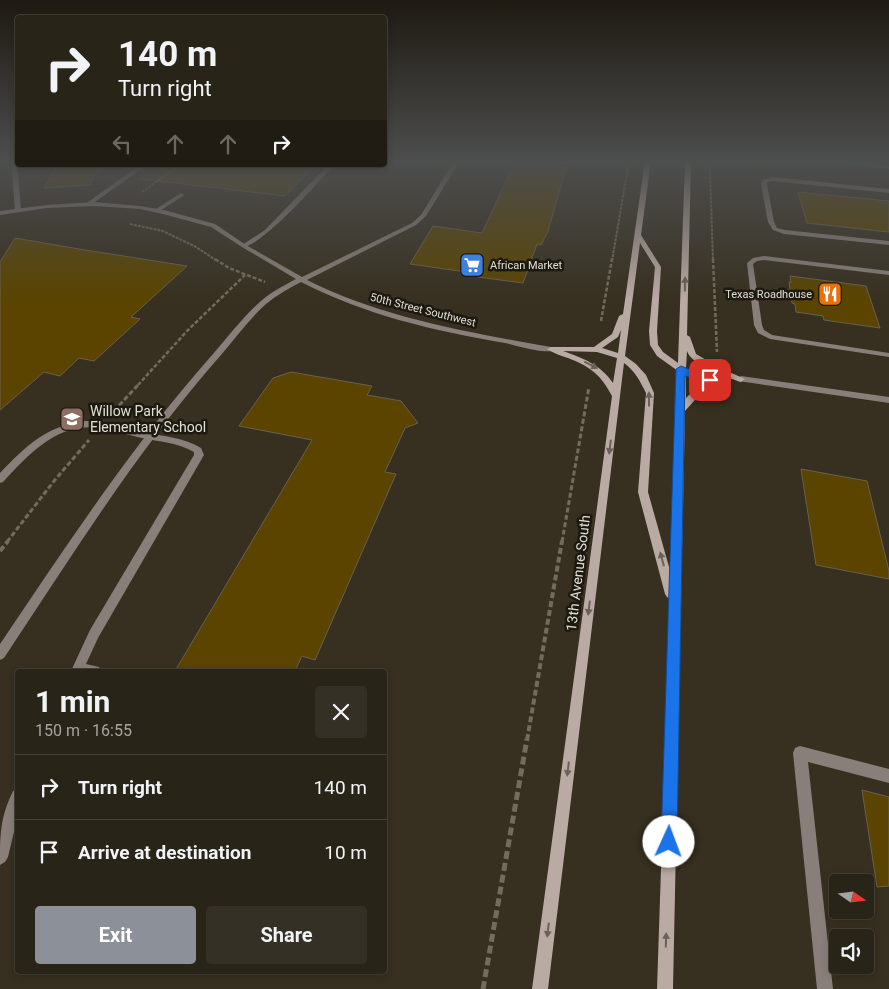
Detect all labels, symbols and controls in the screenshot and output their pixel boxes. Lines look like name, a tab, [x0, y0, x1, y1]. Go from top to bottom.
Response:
text: 140 m	[118, 34, 217, 75]
icon: right	[35, 35, 100, 100]
text: Turn right	[118, 76, 212, 101]
icon: left	[108, 130, 136, 158]
icon: ahead	[161, 130, 189, 158]
icon: ahead	[214, 130, 242, 158]
icon: right	[267, 130, 295, 158]
supermarket icon: African Market	[459, 252, 485, 278]
place label: African Market	[490, 259, 563, 272]
one-way arrow	[681, 275, 689, 291]
restaurant icon: Texas Roadhouse	[817, 281, 843, 307]
place label: Texas Roadhouse	[725, 288, 812, 301]
street label: 50th Street Southwest	[369, 291, 478, 330]
pin	[689, 359, 731, 401]
one-way arrow	[584, 361, 598, 369]
icon: arrive	[696, 366, 724, 394]
one-way arrow	[645, 391, 653, 407]
place label: Willow Park Elementary School	[90, 403, 206, 435]
school or university icon: Willow Park Elementary School	[59, 406, 85, 432]
one-way arrow	[606, 439, 614, 455]
street label: 13th Avenue South	[563, 514, 593, 632]
one-way arrow	[657, 551, 665, 566]
one-way arrow	[585, 600, 593, 616]
text: 1 min	[35, 684, 110, 719]
button: close	[315, 686, 367, 738]
text: 150 m · 16:55	[35, 721, 132, 740]
one-way arrow	[564, 761, 572, 777]
icon: right	[35, 773, 63, 801]
text: Turn right	[78, 776, 162, 799]
text: 140 m	[314, 776, 367, 799]
position arrow	[642, 815, 694, 867]
icon: arrive	[35, 838, 63, 866]
text: Arrive at destination	[78, 841, 251, 864]
text: 10 m	[324, 841, 367, 864]
north arrow	[829, 874, 874, 919]
map controls	[829, 874, 874, 974]
button: Exit	[35, 906, 196, 964]
button: Share	[206, 906, 367, 964]
one-way arrow	[544, 922, 552, 938]
button: sound	[829, 929, 874, 974]
one-way arrow	[663, 932, 671, 948]

